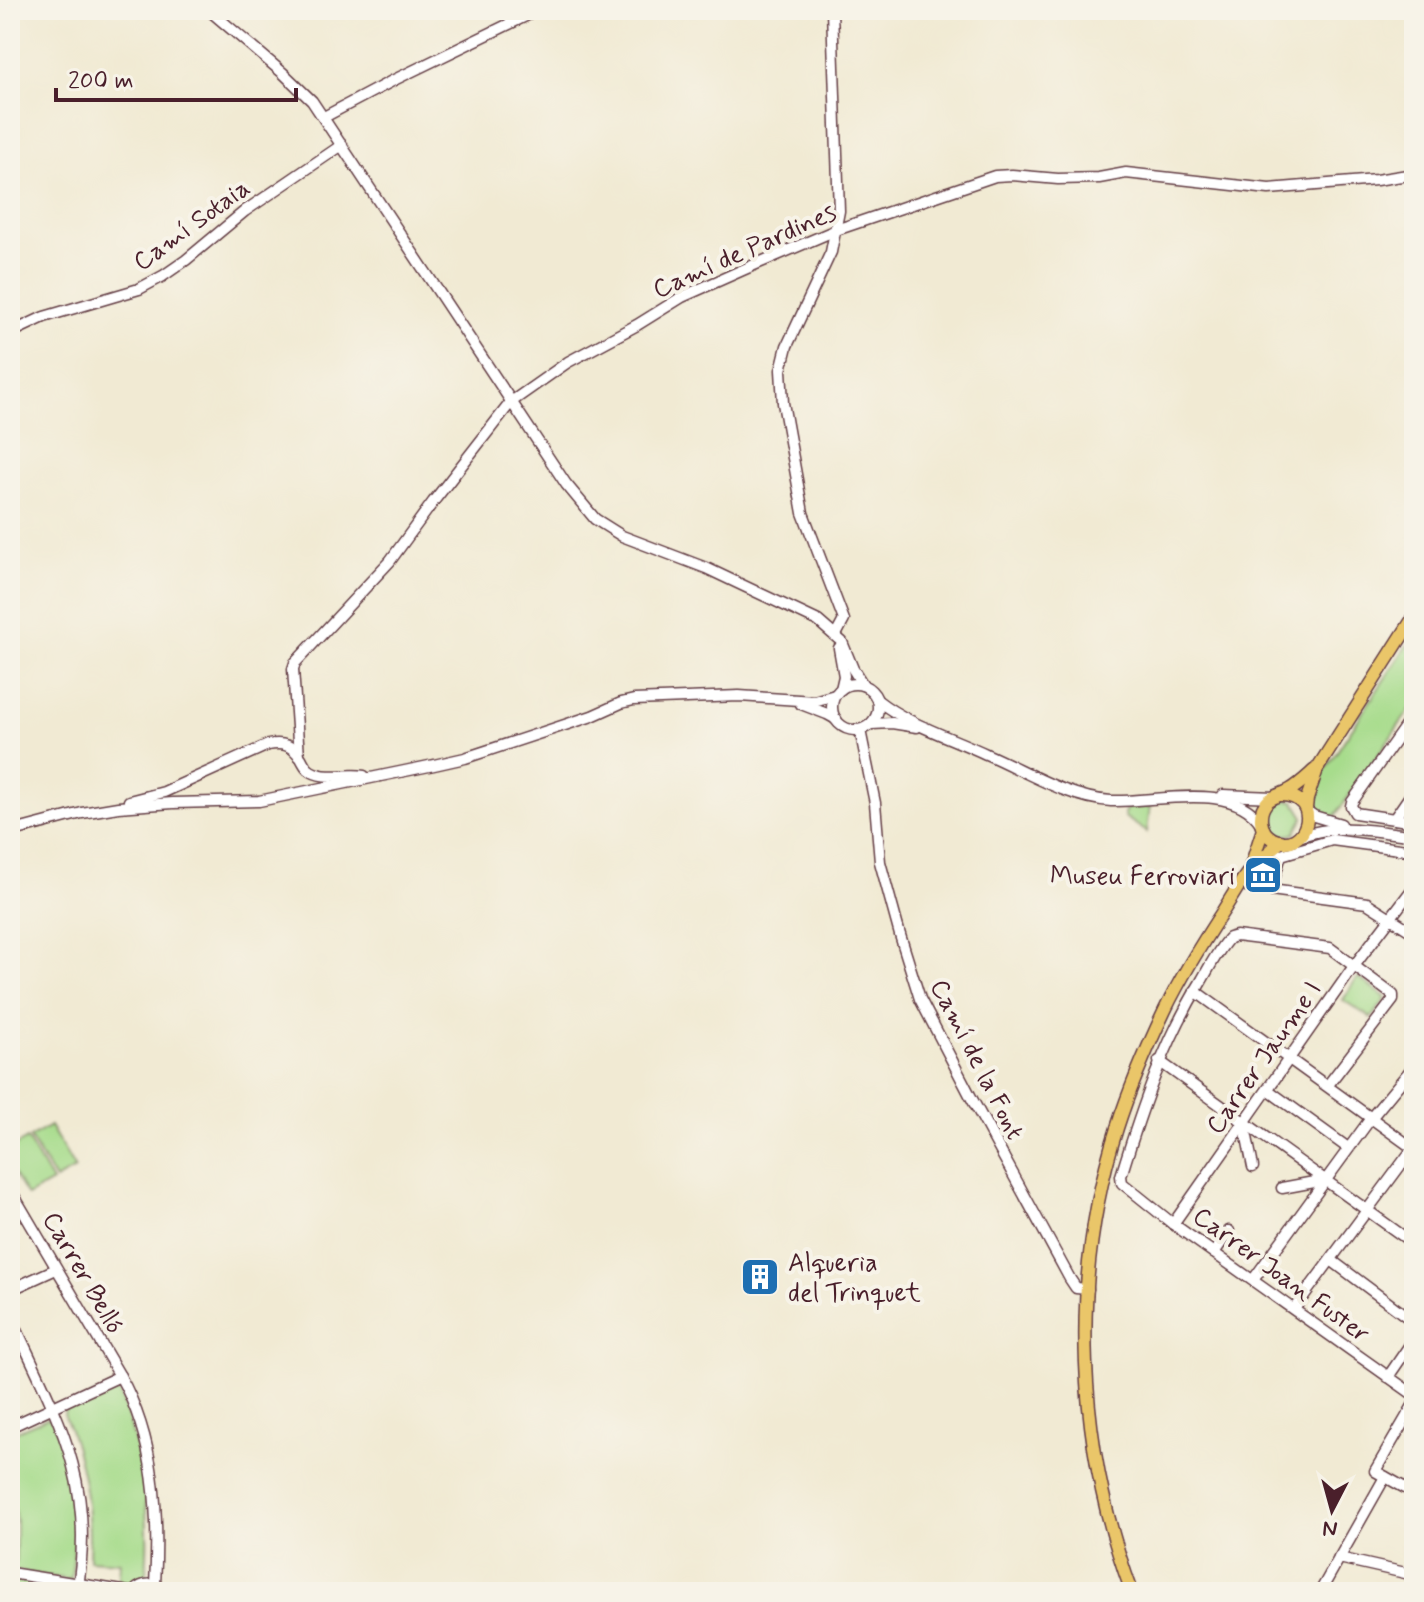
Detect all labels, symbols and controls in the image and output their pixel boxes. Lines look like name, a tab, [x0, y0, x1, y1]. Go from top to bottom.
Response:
scale bar	[56, 52, 296, 102]
text: 200 m	[68, 66, 134, 97]
street label: Camí Sotaia	[127, 172, 258, 280]
street label: Camí de Pardines	[648, 196, 842, 307]
museum icon: Museu Ferroviari	[1242, 854, 1284, 896]
place label: Museu Ferroviari	[1050, 860, 1235, 894]
street label: Camí de la Font	[921, 974, 1031, 1146]
street label: Carrer Jaume I	[1199, 975, 1330, 1142]
street label: Carrer Joan Fuster	[1185, 1200, 1376, 1352]
street label: Carrer Belló	[34, 1206, 131, 1340]
place label: Alqueria del Trinquet	[788, 1247, 921, 1311]
building icon: Alqueria del Trinquet	[739, 1256, 781, 1298]
north arrow	[1292, 1470, 1372, 1550]
text: N	[1321, 1513, 1339, 1543]

